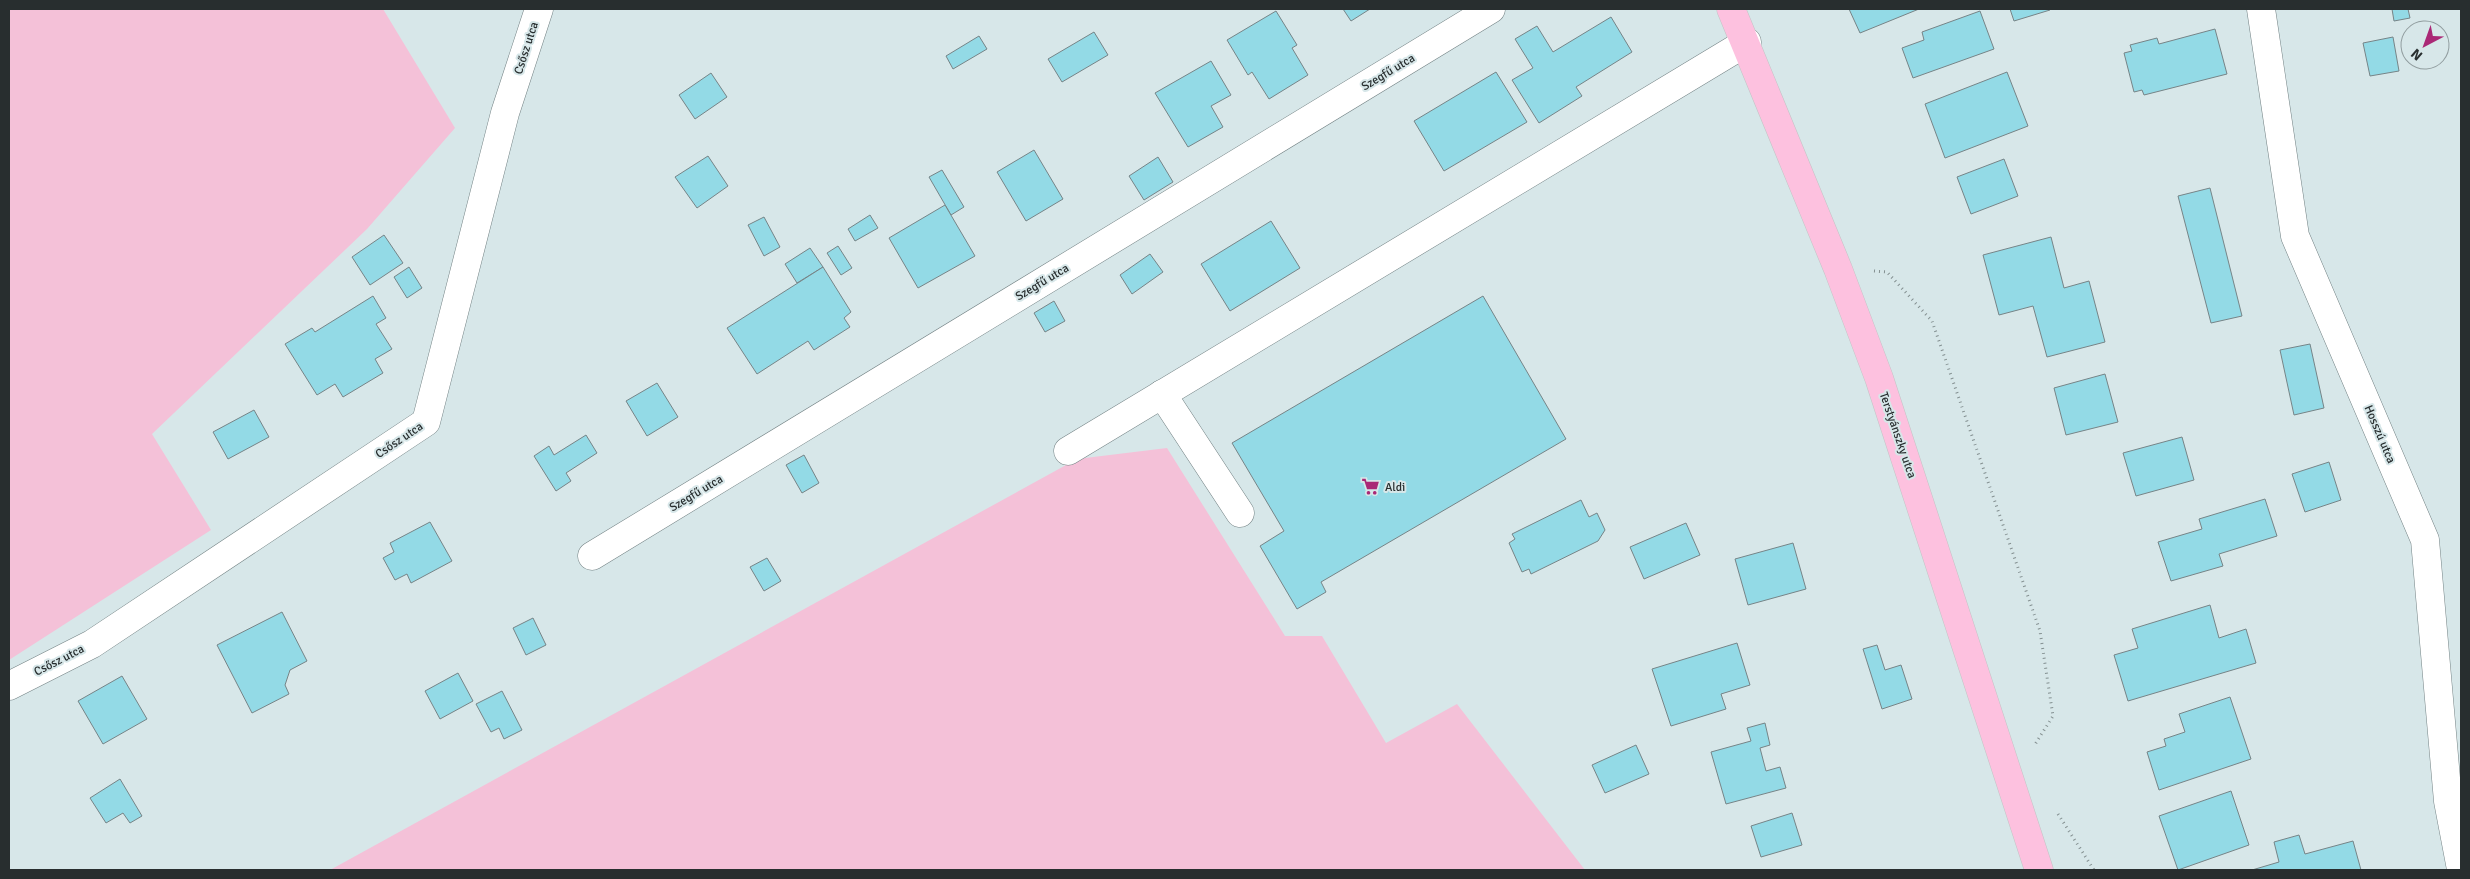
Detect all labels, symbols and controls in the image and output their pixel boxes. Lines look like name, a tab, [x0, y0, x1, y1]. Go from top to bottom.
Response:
street label: Csősz utca	[511, 20, 542, 76]
north arrow	[2400, 20, 2450, 70]
text: N	[2408, 45, 2426, 64]
street label: Szegfű utca	[1359, 51, 1418, 94]
street label: Szegfű utca	[1013, 261, 1072, 304]
street label: Terstyánszky utca	[1876, 390, 1919, 480]
street label: Hosszú utca	[2361, 403, 2399, 466]
street label: Csősz utca	[373, 419, 426, 462]
street label: Szegfű utca	[667, 472, 726, 515]
supermarket icon: Aldi	[1361, 477, 1381, 497]
place label: Aldi	[1385, 480, 1405, 495]
street label: Csősz utca	[32, 641, 87, 679]

